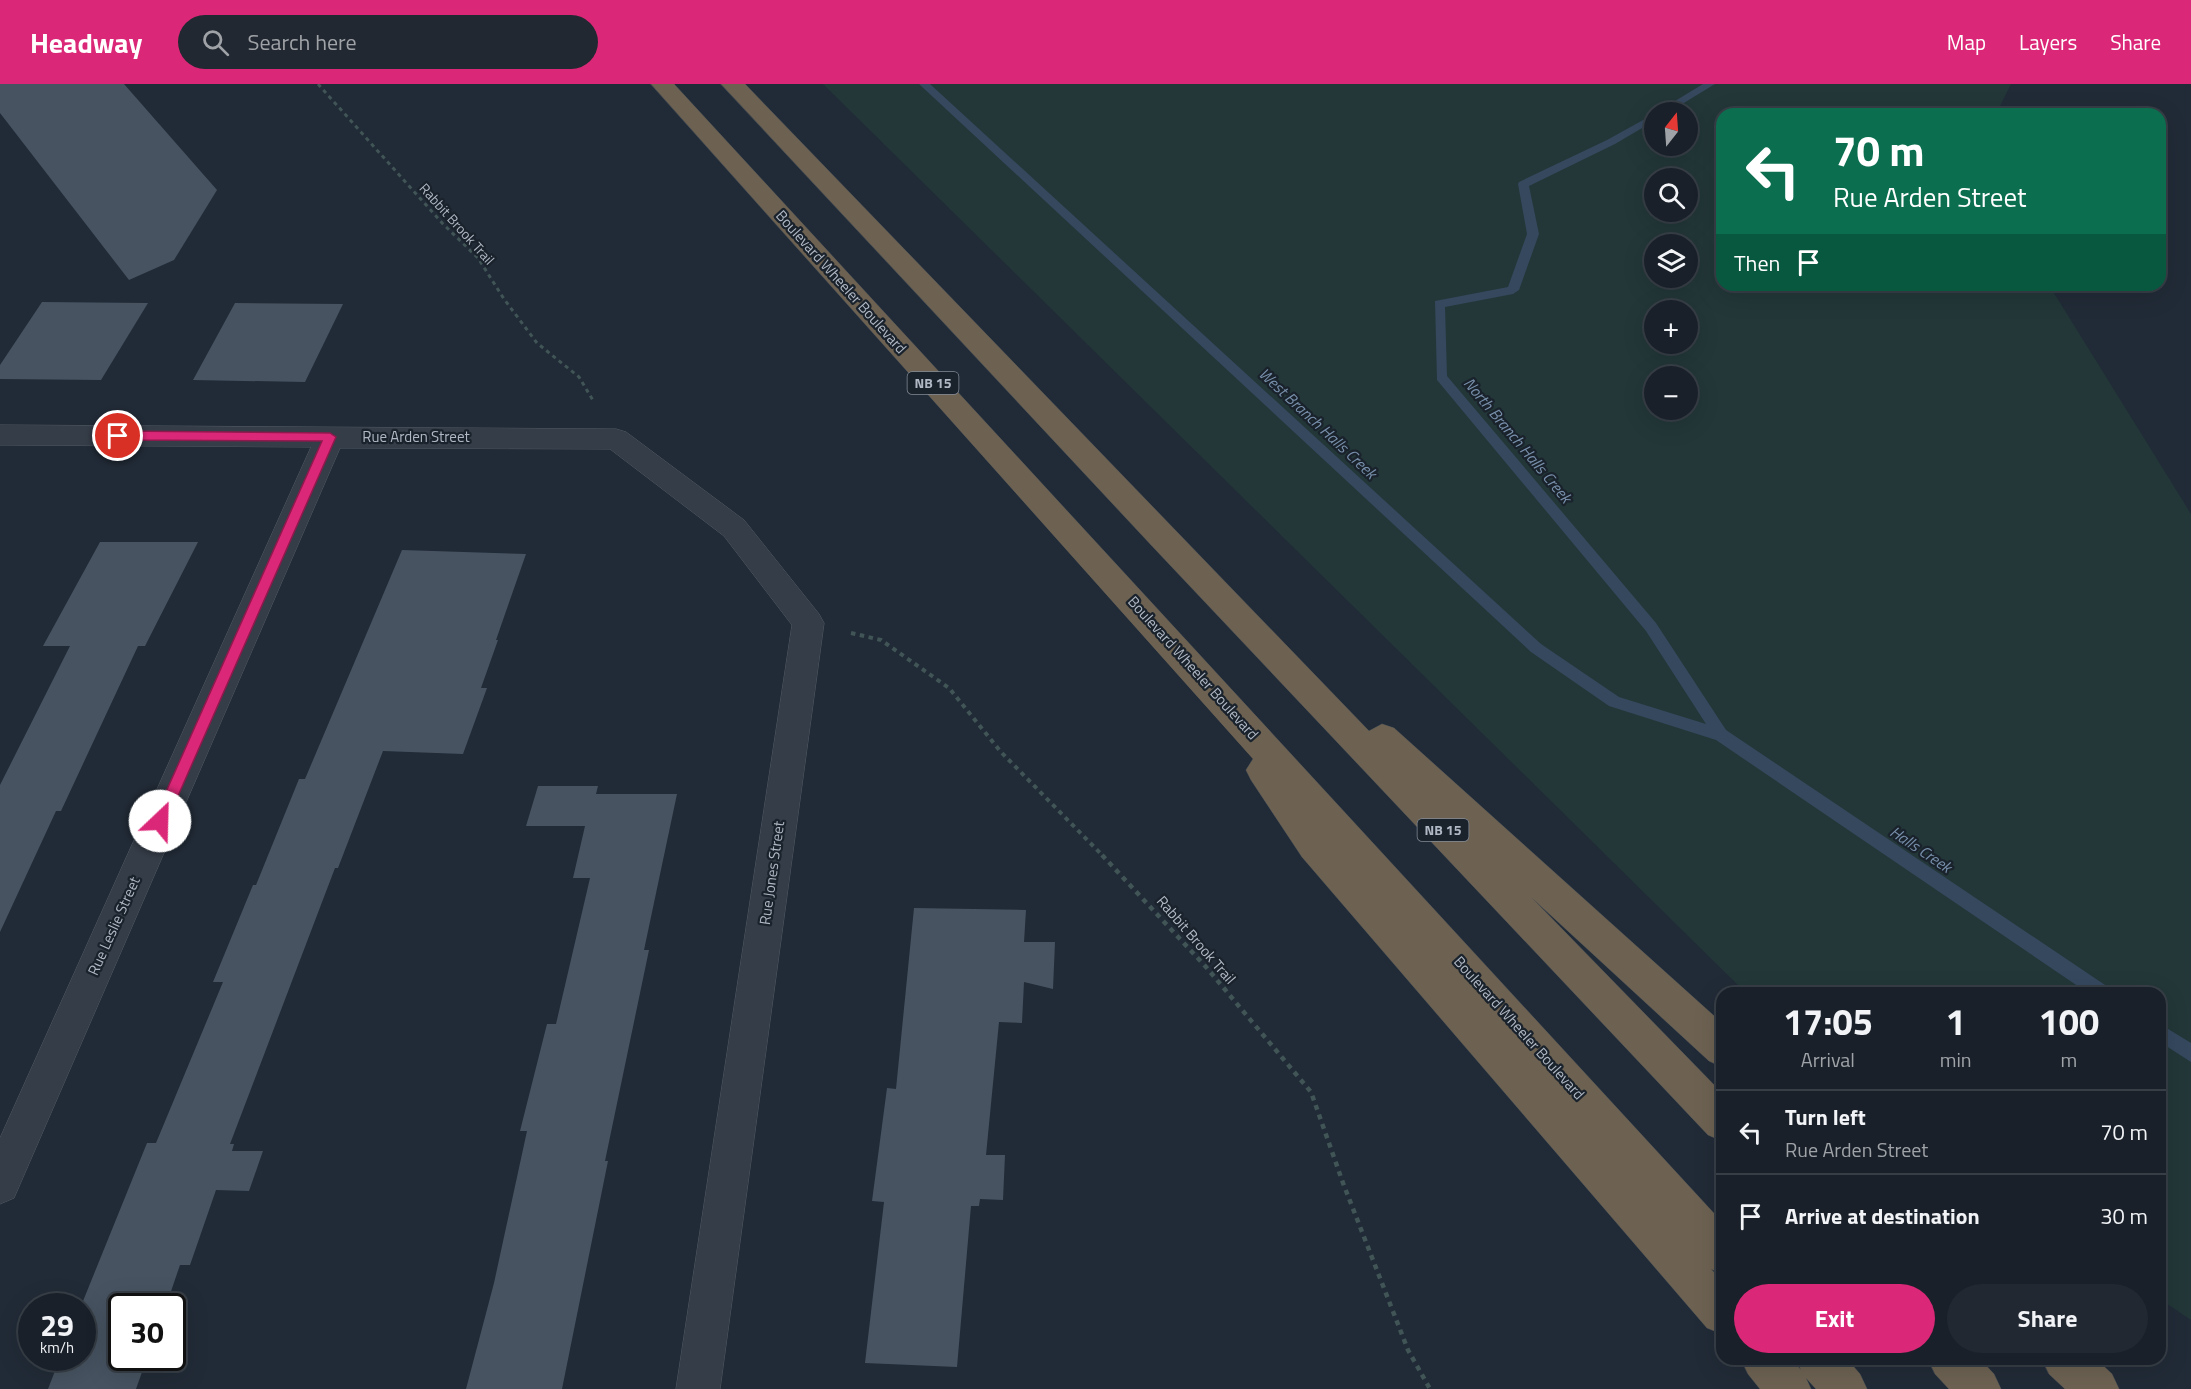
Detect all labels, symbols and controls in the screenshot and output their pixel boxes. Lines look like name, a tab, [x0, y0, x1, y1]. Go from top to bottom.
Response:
search box	[178, 15, 598, 69]
text: Headway	[30, 21, 142, 64]
text: Search here	[247, 25, 357, 59]
icon: search	[199, 26, 232, 59]
text: Map	[1947, 26, 1986, 58]
text: Layers	[2019, 26, 2077, 58]
text: Share	[2110, 26, 2161, 58]
north arrow	[1644, 102, 1698, 156]
map controls	[1644, 102, 1698, 420]
text: 70 m	[1833, 118, 1925, 182]
icon: left	[1734, 132, 1812, 210]
button: search	[1644, 168, 1698, 222]
text: Rue Arden Street	[1833, 176, 2027, 217]
street label: Rabbit Brook Trail	[415, 178, 500, 269]
street label: Boulevard Wheeler Boulevard	[770, 205, 912, 359]
button: layers	[1644, 234, 1698, 288]
text: Then	[1734, 246, 1780, 280]
icon: arrive	[1792, 246, 1825, 279]
button: +	[1644, 300, 1698, 354]
water label: West Branch Halls Creek	[1254, 362, 1384, 485]
button: −	[1644, 366, 1698, 420]
road number: NB 15	[908, 372, 958, 394]
water label: North Branch Halls Creek	[1458, 372, 1579, 510]
pin	[92, 410, 143, 461]
icon: arrive	[101, 419, 134, 452]
street label: Rue Arden Street	[362, 425, 470, 448]
street label: Boulevard Wheeler Boulevard	[1122, 591, 1264, 745]
position arrow	[128, 789, 192, 853]
street label: Rue Jones Street	[753, 819, 790, 926]
road number: NB 15	[1418, 819, 1468, 841]
water label: Halls Creek	[1885, 819, 1958, 880]
street label: Rue Leslie Street	[81, 872, 146, 979]
street label: Rabbit Brook Trail	[1151, 890, 1241, 989]
street label: Boulevard Wheeler Boulevard	[1448, 951, 1590, 1105]
text: 17:05	[1783, 994, 1873, 1049]
text: 1	[1946, 994, 1966, 1049]
text: 100	[2039, 994, 2099, 1049]
text: Arrival	[1801, 1044, 1855, 1075]
text: min	[1940, 1044, 1972, 1075]
text: m	[2060, 1044, 2077, 1075]
text: Turn left	[1785, 1100, 1866, 1134]
text: 70 m	[2100, 1115, 2148, 1149]
icon: left	[1734, 1116, 1767, 1149]
text: Rue Arden Street	[1785, 1134, 1928, 1165]
text: Arrive at destination	[1785, 1199, 1980, 1233]
text: 30 m	[2100, 1199, 2148, 1233]
icon: arrive	[1734, 1200, 1767, 1233]
button: Exit	[1734, 1284, 1935, 1353]
button: Share	[1947, 1284, 2148, 1353]
speed limit sign: 30	[108, 1293, 186, 1371]
text: 29	[40, 1302, 74, 1348]
text: km/h	[40, 1336, 74, 1359]

